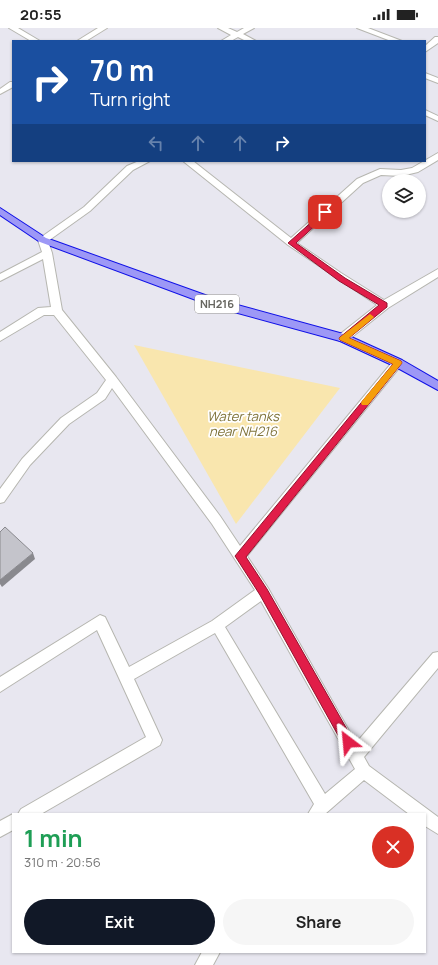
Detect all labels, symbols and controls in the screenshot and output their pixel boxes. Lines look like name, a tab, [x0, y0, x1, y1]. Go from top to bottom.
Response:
text: 20:55	[20, 4, 62, 25]
text: 70 m	[90, 51, 154, 89]
icon: right	[24, 56, 76, 108]
text: Turn right	[90, 87, 171, 111]
icon: left	[145, 132, 167, 154]
icon: ahead	[187, 132, 209, 154]
icon: ahead	[229, 132, 251, 154]
icon: right	[271, 132, 293, 154]
map controls	[382, 174, 426, 218]
button: layers	[382, 174, 426, 218]
pin	[308, 195, 342, 229]
icon: arrive	[314, 201, 336, 223]
road number: NH216	[195, 295, 239, 313]
water label: Water tanks near NH216	[207, 407, 280, 440]
position arrow	[327, 721, 369, 763]
text: 1 min	[24, 821, 83, 854]
button: close	[372, 826, 414, 868]
text: 310 m · 20:56	[24, 853, 101, 871]
button: Exit	[24, 899, 215, 945]
button: Share	[223, 899, 414, 945]

